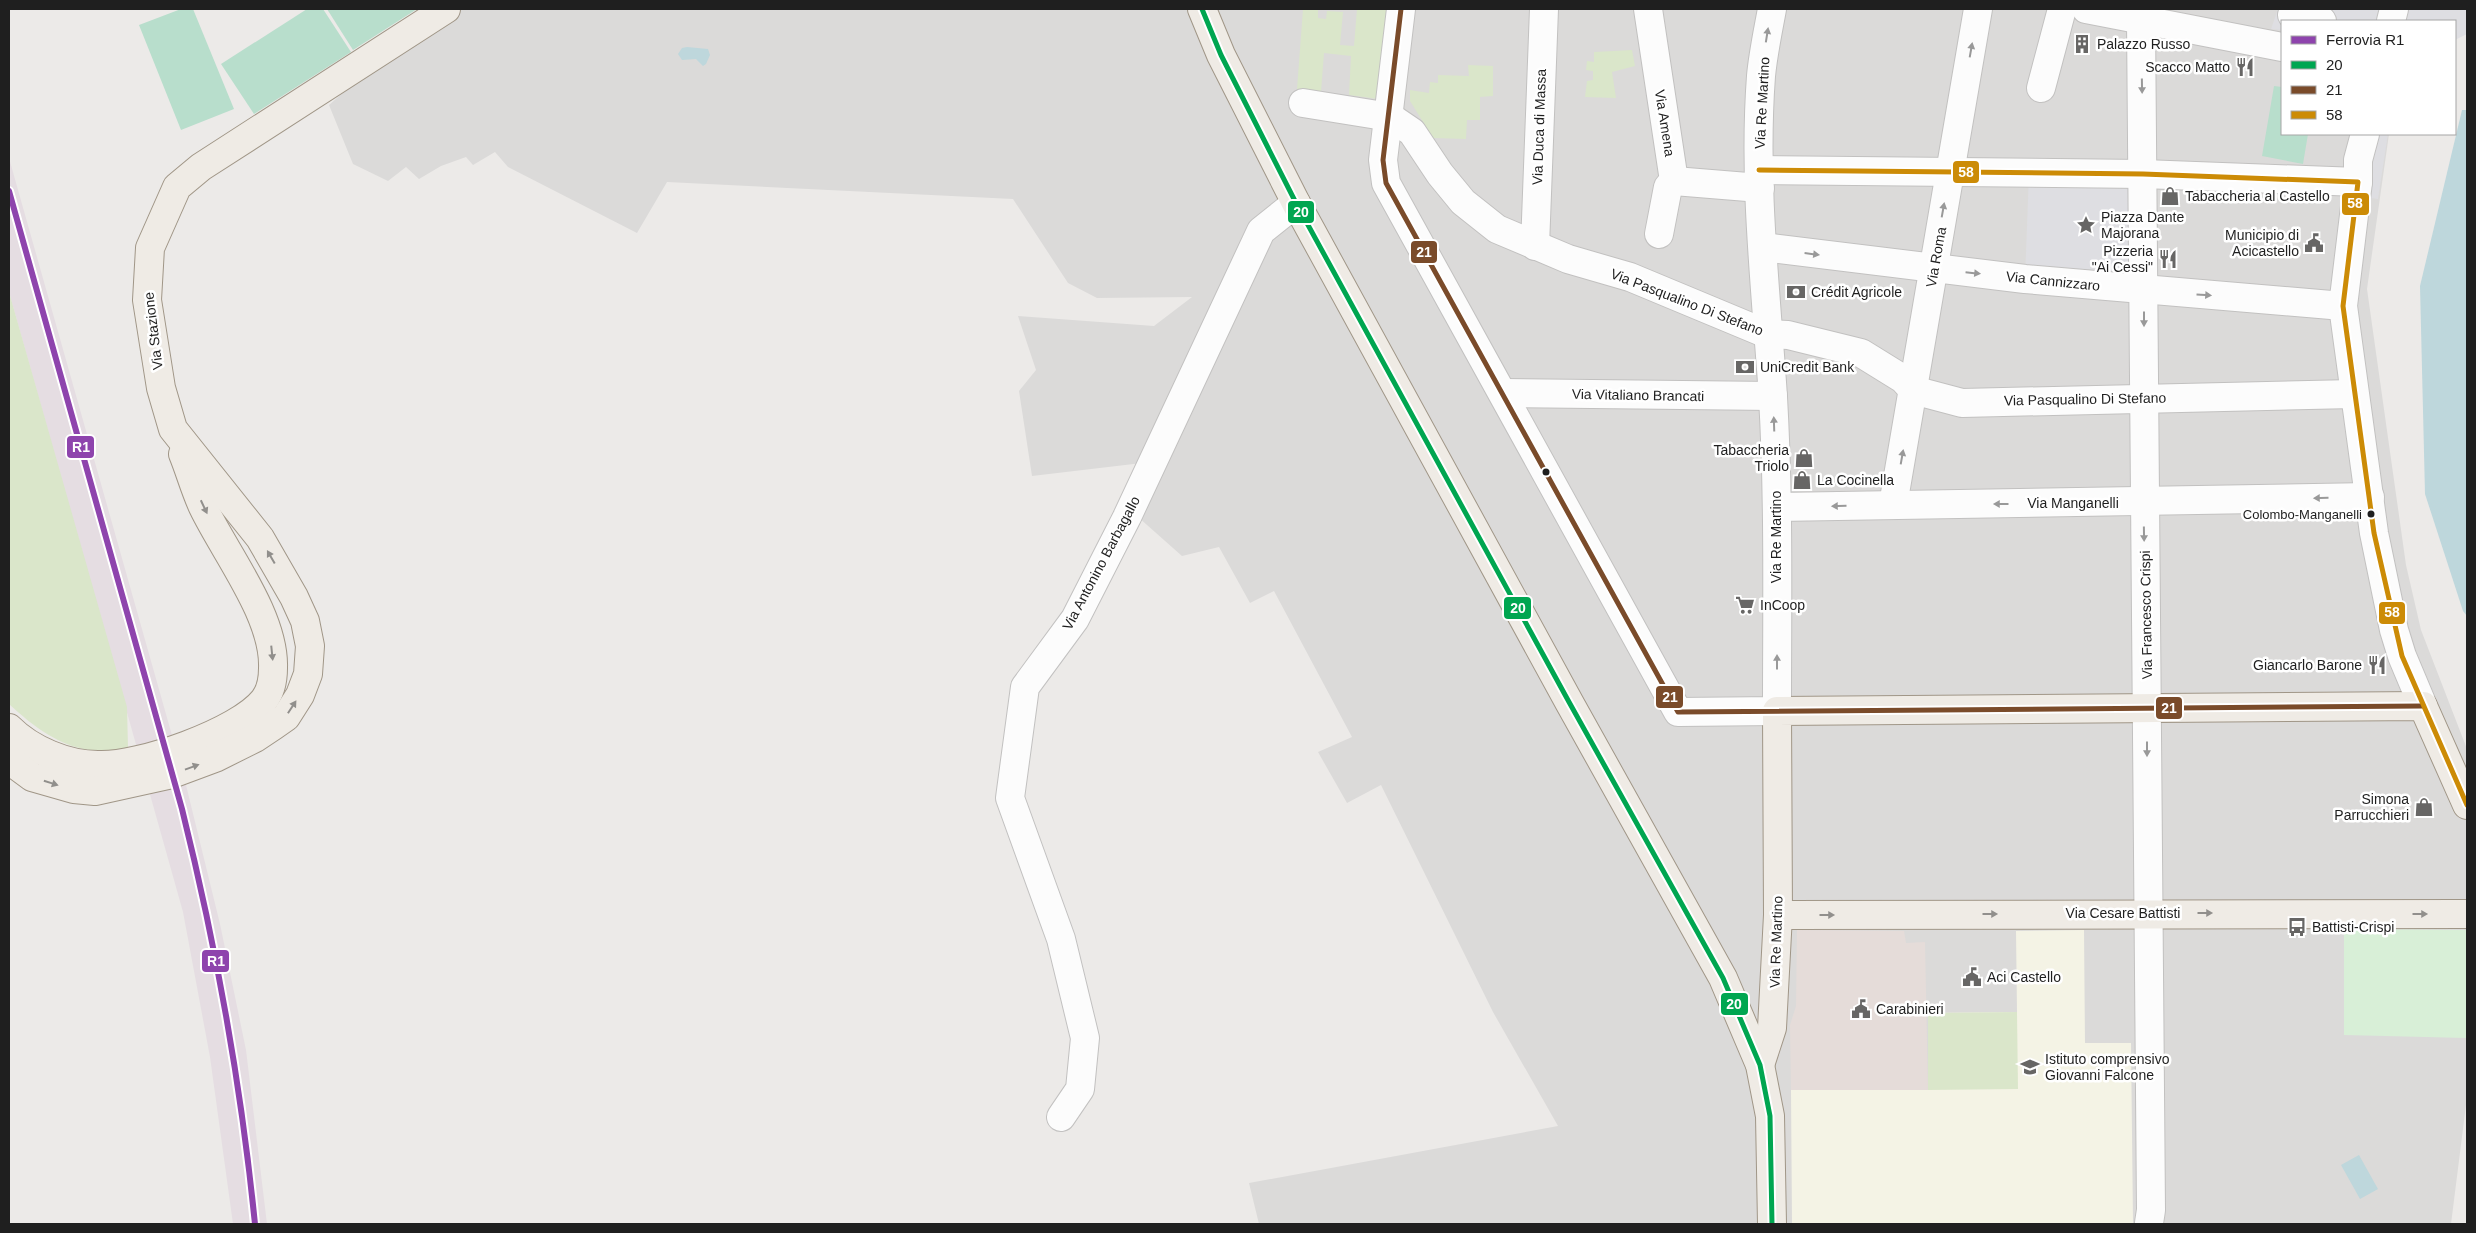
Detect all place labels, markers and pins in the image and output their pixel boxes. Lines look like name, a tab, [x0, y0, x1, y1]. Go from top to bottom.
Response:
building icon: Palazzo Russo	[2071, 33, 2093, 55]
place label: Palazzo Russo	[2097, 36, 2191, 52]
restaurant icon: Scacco Matto	[2234, 56, 2256, 78]
place label: Scacco Matto	[2145, 59, 2230, 75]
shop icon: Tabaccheria al Castello	[2159, 185, 2181, 207]
place label: Tabaccheria al Castello	[2185, 188, 2330, 204]
place label: Piazza Dante Majorana	[2101, 209, 2184, 241]
place icon: Piazza Dante Majorana	[2075, 214, 2097, 236]
place label: Municipio di Acicastello	[2225, 227, 2299, 259]
public building icon: Municipio di Acicastello	[2303, 232, 2325, 254]
place label: Pizzeria "Ai Cessi"	[2092, 243, 2153, 275]
restaurant icon: Pizzeria "Ai Cessi"	[2157, 248, 2179, 270]
bank icon: Crédit Agricole	[1785, 281, 1807, 303]
place label: Crédit Agricole	[1811, 284, 1902, 300]
bank icon: UniCredit Bank	[1734, 356, 1756, 378]
place label: UniCredit Bank	[1760, 359, 1855, 375]
place label: Tabaccheria Triolo	[1714, 442, 1789, 474]
shop icon: Tabaccheria Triolo	[1793, 447, 1815, 469]
unlabelled marker	[1541, 467, 1551, 477]
shop icon: La Cocinella	[1791, 469, 1813, 491]
place label: La Cocinella	[1817, 472, 1894, 488]
place label: Colombo-Manganelli	[2243, 507, 2362, 522]
marker: Colombo-Manganelli	[2366, 509, 2376, 519]
supermarket icon: InCoop	[1734, 594, 1756, 616]
place label: InCoop	[1760, 597, 1805, 613]
restaurant icon: Giancarlo Barone	[2366, 654, 2388, 676]
place label: Giancarlo Barone	[2253, 657, 2362, 673]
place label: Simona Parrucchieri	[2334, 791, 2409, 823]
shop icon: Simona Parrucchieri	[2413, 796, 2435, 818]
bus stop icon: Battisti-Crispi	[2286, 916, 2308, 938]
place label: Battisti-Crispi	[2312, 919, 2394, 935]
public building icon: Aci Castello	[1961, 966, 1983, 988]
place label: Aci Castello	[1987, 969, 2061, 985]
public building icon: Carabinieri	[1850, 998, 1872, 1020]
place label: Carabinieri	[1876, 1001, 1944, 1017]
place label: Istituto comprensivo Giovanni Falcone	[2045, 1051, 2170, 1083]
school or university icon: Istituto comprensivo Giovanni Falcone	[2019, 1056, 2041, 1078]

